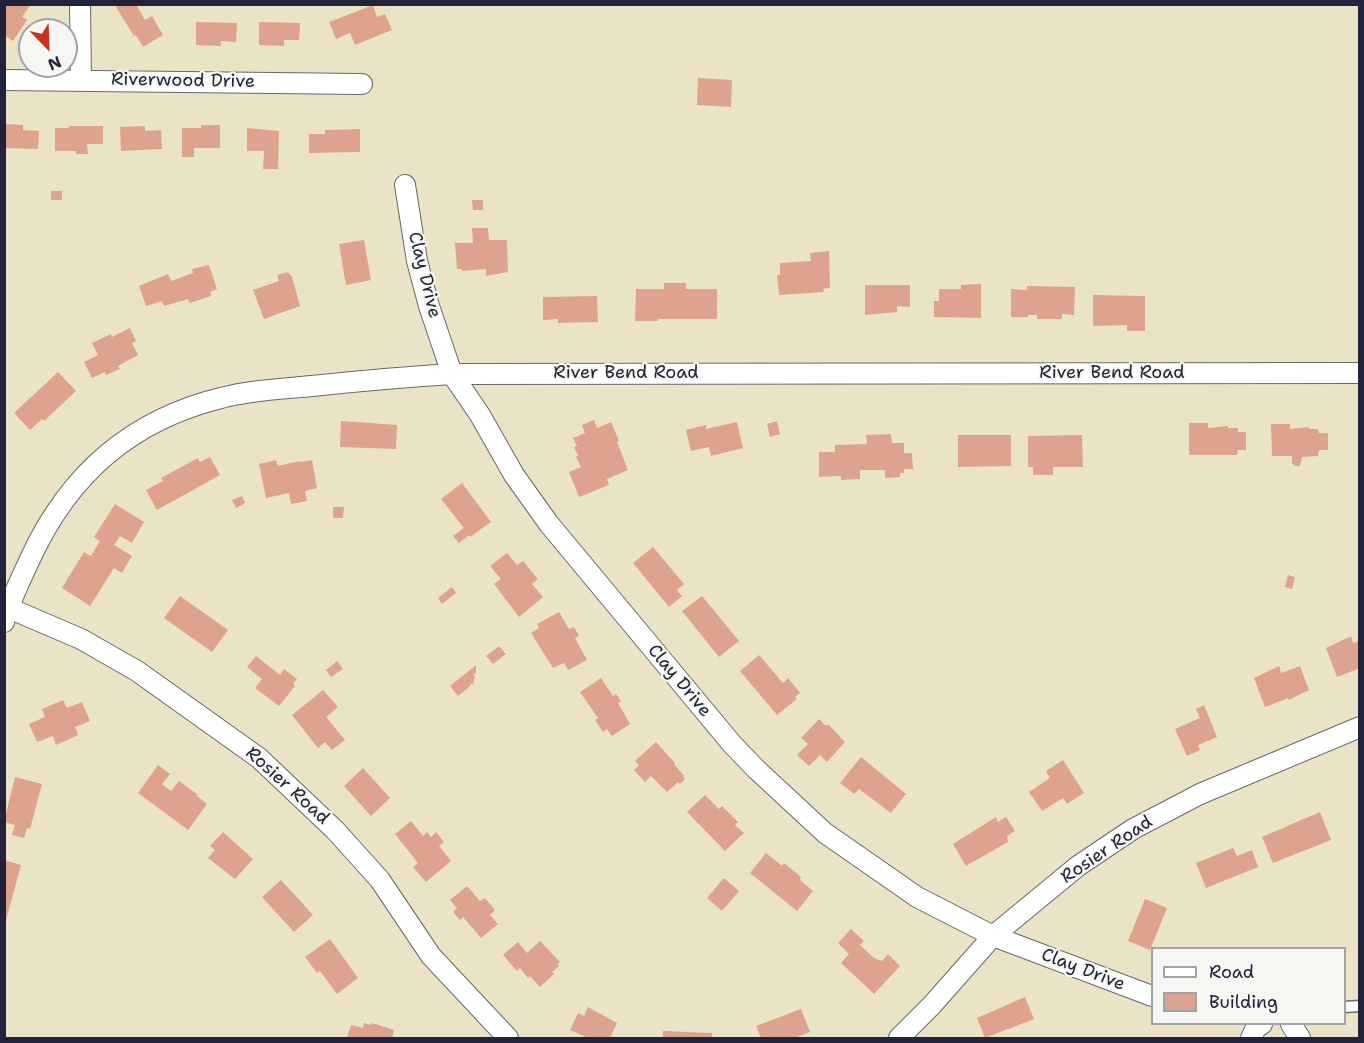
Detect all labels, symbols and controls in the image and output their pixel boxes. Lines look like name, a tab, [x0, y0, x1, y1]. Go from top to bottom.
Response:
north arrow	[18, 18, 78, 78]
text: N	[45, 51, 64, 75]
street label: Riverwood Drive	[111, 69, 255, 93]
street label: Clay Drive	[403, 230, 445, 320]
street label: River Bend Road	[553, 362, 699, 384]
street label: River Bend Road	[1039, 362, 1185, 384]
street label: Clay Drive	[642, 640, 716, 722]
street label: Rosier Road	[241, 743, 333, 829]
street label: Rosier Road	[1057, 812, 1157, 888]
street label: Clay Drive	[1038, 944, 1128, 996]
legend	[1151, 947, 1346, 1025]
text: Road	[1209, 960, 1254, 984]
text: Building	[1209, 990, 1278, 1014]

